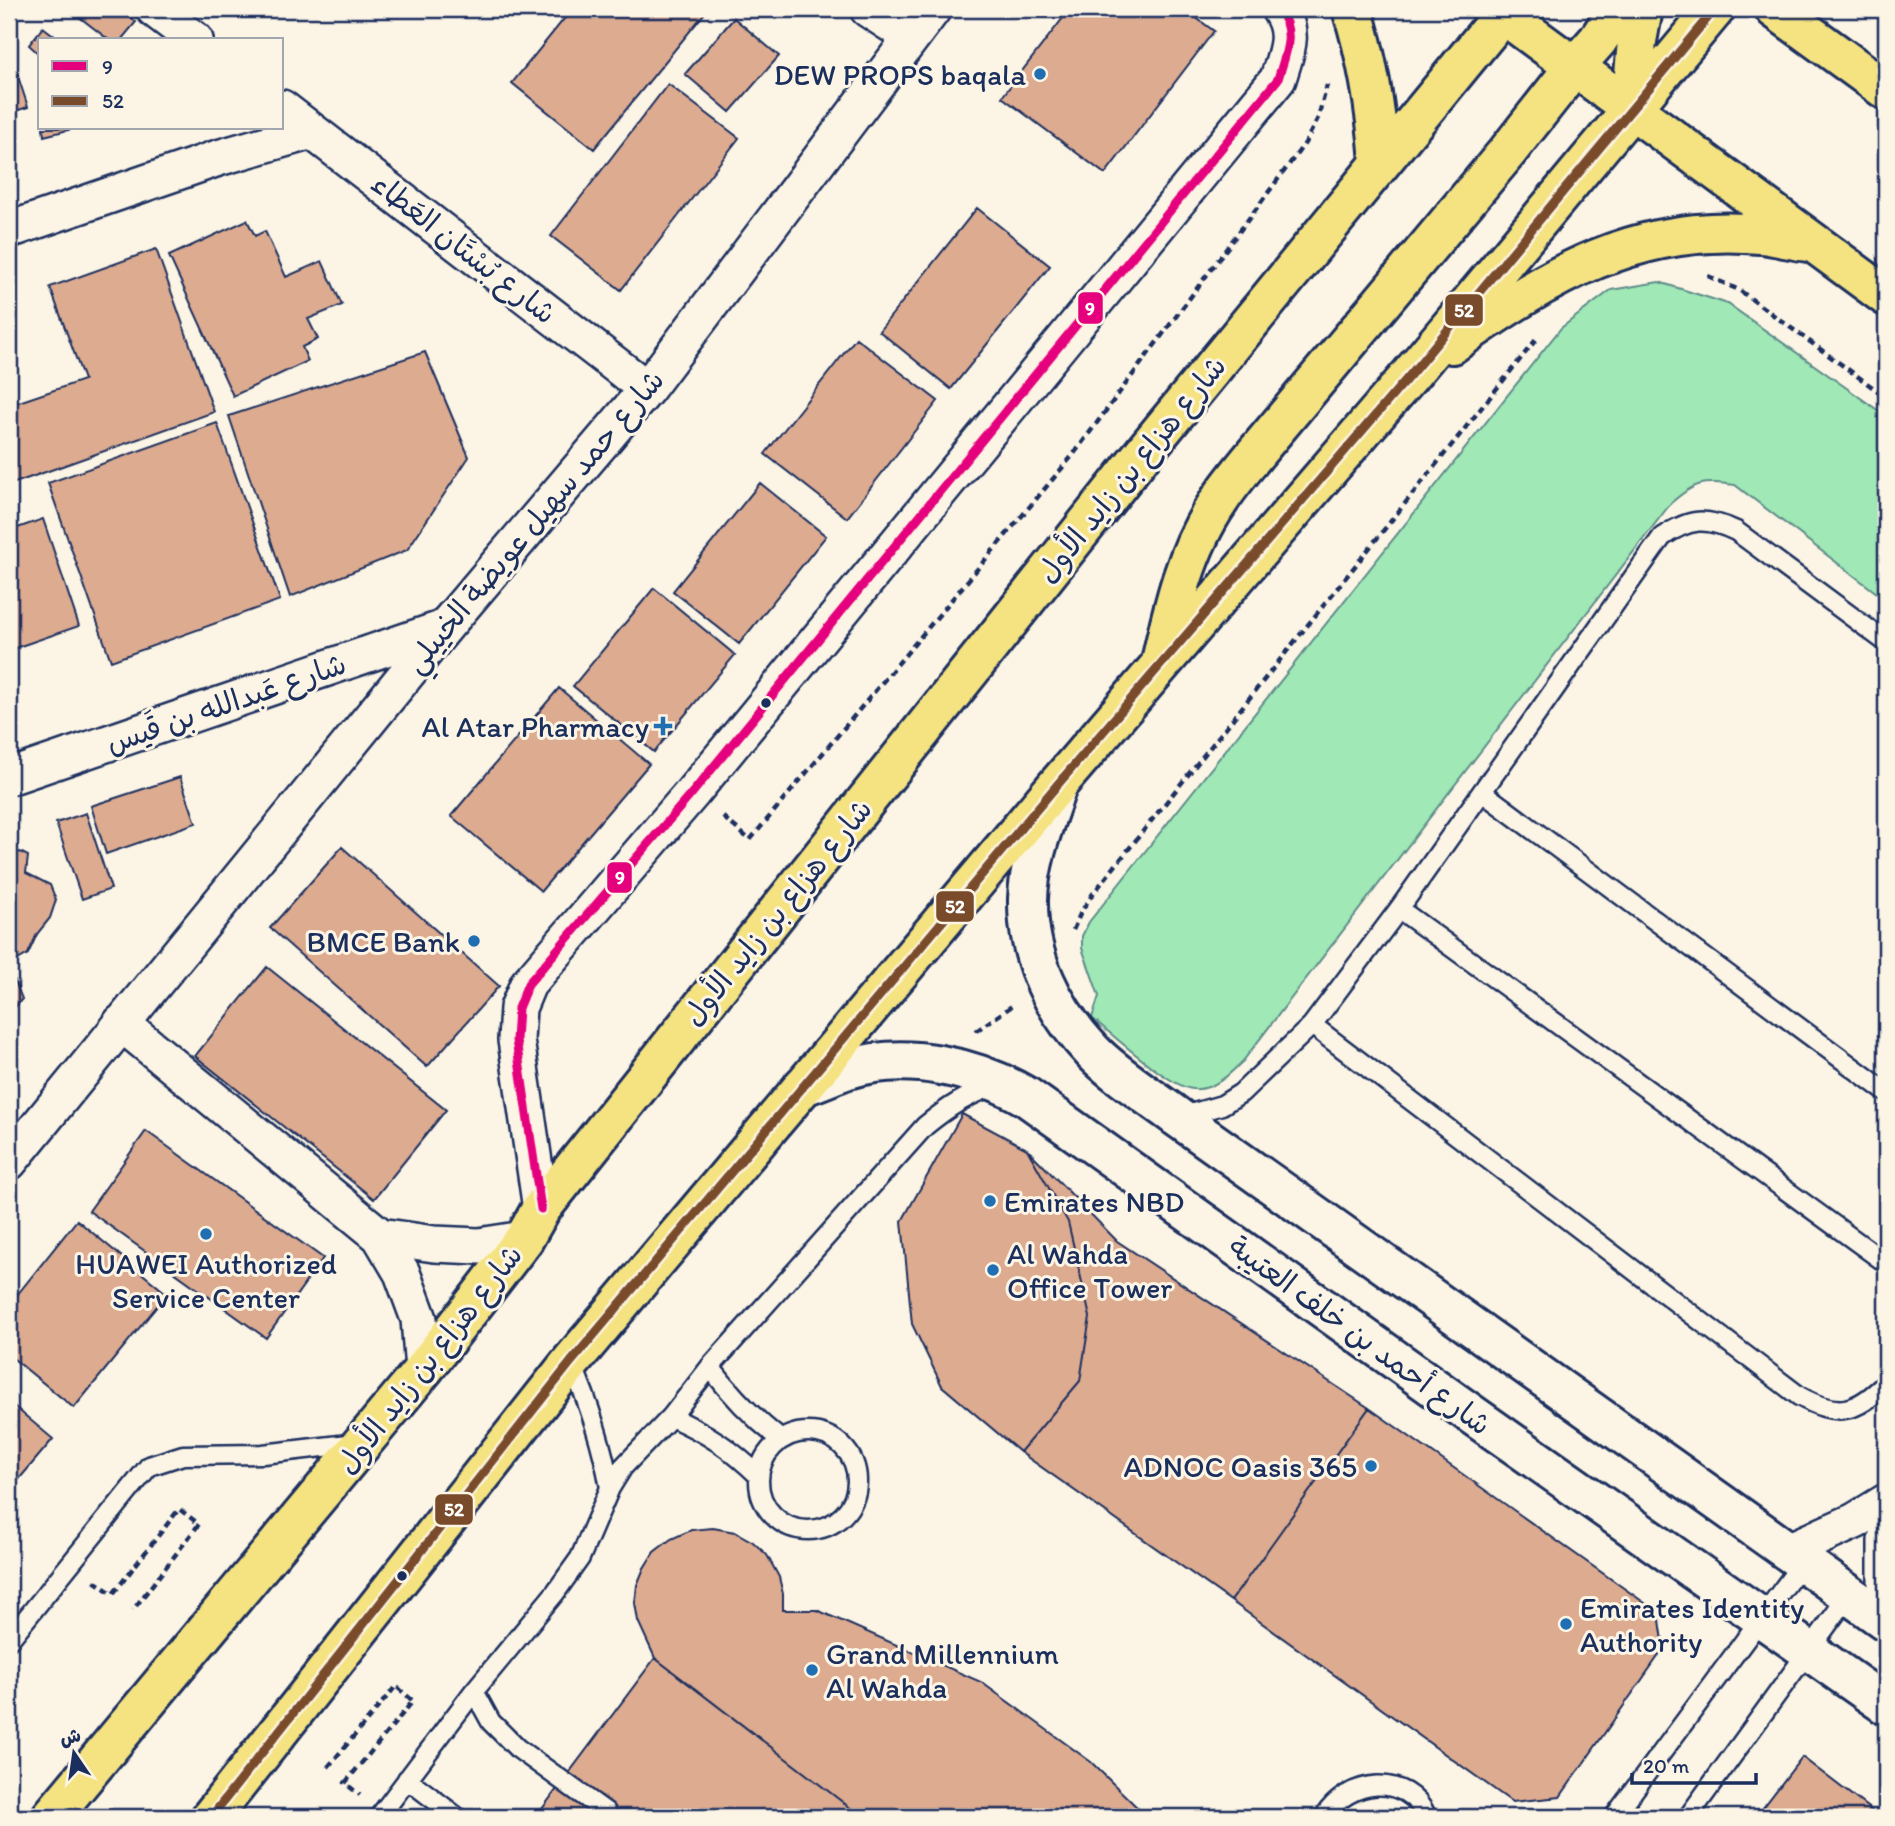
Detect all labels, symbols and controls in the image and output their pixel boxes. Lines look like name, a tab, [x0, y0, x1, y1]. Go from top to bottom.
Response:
legend	[38, 38, 284, 130]
text: 9	[102, 54, 113, 79]
place label: DEW PROPS baqala	[774, 56, 1026, 93]
marker: DEW PROPS baqala	[1032, 66, 1048, 82]
text: 52	[102, 88, 124, 113]
street label: شارع بُسْتَان العَطاء	[362, 164, 564, 334]
line badge: 9	[1077, 291, 1104, 325]
line badge: 52	[1444, 293, 1484, 327]
text: 9	[1085, 297, 1095, 320]
text: 52	[1454, 299, 1474, 322]
street label: شارع هزاع بن زايد الأول	[1027, 347, 1236, 592]
street label: شارع حمد سهيل عويضة الخييلي	[396, 362, 678, 685]
street label: شارع عَبدالله بن قَيس	[101, 643, 352, 764]
unlabelled marker	[759, 696, 773, 710]
place label: Al Atar Pharmacy	[422, 708, 649, 745]
marker: Al Atar Pharmacy	[655, 718, 671, 734]
street label: شارع هزاع بن زايد الأول	[673, 790, 882, 1035]
line badge: 9	[606, 861, 633, 894]
text: 9	[615, 866, 625, 889]
line badge: 52	[935, 890, 975, 923]
text: 52	[945, 895, 965, 918]
place label: BMCE Bank	[307, 923, 460, 960]
marker: BMCE Bank	[466, 933, 482, 949]
place label: Emirates NBD	[1004, 1183, 1184, 1220]
marker: Emirates NBD	[982, 1193, 998, 1209]
marker: HUAWEI Authorized Service Center	[198, 1226, 214, 1242]
street label: شارع أحمد بن خلف العتيبة	[1220, 1227, 1499, 1445]
place label: Al Wahda Office Tower	[1007, 1235, 1172, 1306]
street label: شارع هزاع بن زايد الأول	[327, 1236, 533, 1483]
place label: HUAWEI Authorized Service Center	[75, 1245, 337, 1316]
marker: Al Wahda Office Tower	[985, 1262, 1001, 1278]
place label: ADNOC Oasis 365	[1124, 1448, 1357, 1485]
marker: ADNOC Oasis 365	[1363, 1458, 1379, 1474]
line badge: 52	[434, 1493, 474, 1526]
text: 52	[444, 1498, 464, 1521]
unlabelled marker	[395, 1569, 409, 1583]
place label: Emirates Identity Authority	[1580, 1589, 1804, 1660]
marker: Emirates Identity Authority	[1558, 1616, 1574, 1632]
place label: Grand Millennium Al Wahda	[826, 1635, 1059, 1706]
marker: Grand Millennium Al Wahda	[804, 1662, 820, 1678]
north arrow	[38, 1717, 108, 1787]
text: ش	[58, 1723, 83, 1750]
scale bar	[1632, 1742, 1757, 1786]
text: 20 m	[1643, 1753, 1690, 1778]

